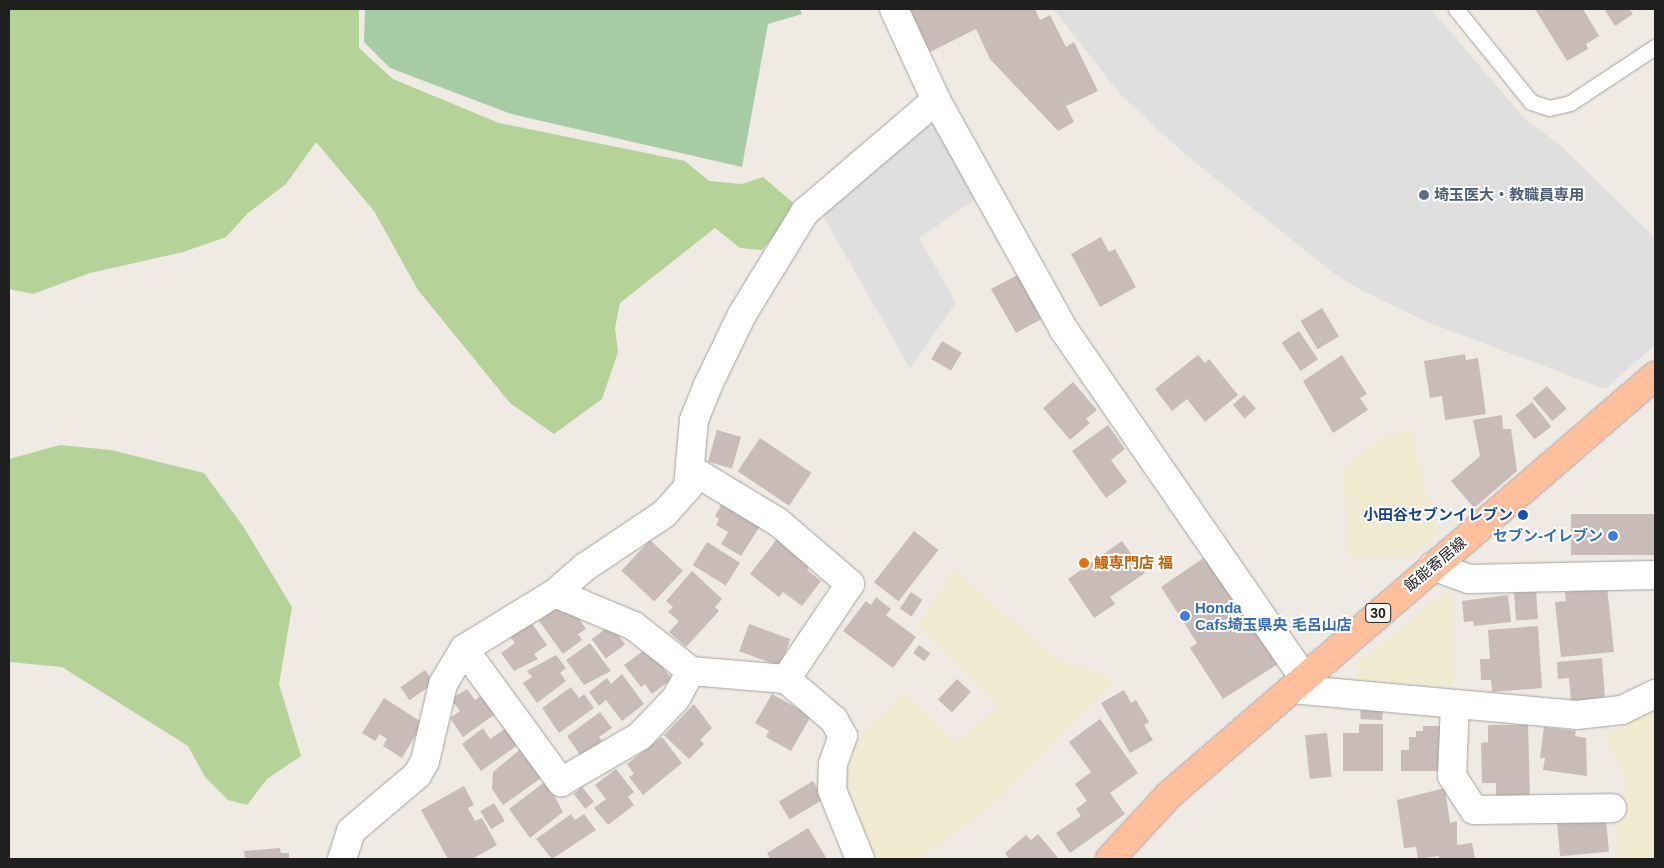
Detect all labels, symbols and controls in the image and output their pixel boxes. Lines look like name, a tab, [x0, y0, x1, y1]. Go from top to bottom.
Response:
place label: 埼玉医大・教職員専用	[1434, 186, 1584, 204]
marker: 埼玉医大・教職員専用	[1418, 189, 1430, 201]
place label: 小田谷セブンイレブン	[1363, 506, 1513, 524]
marker: 小田谷セブンイレブン	[1517, 509, 1529, 521]
place label: セブン-イレブン	[1493, 527, 1603, 545]
marker: セブン-イレブン	[1607, 530, 1619, 542]
street label: 飯能寄居線	[1400, 533, 1470, 595]
place label: 鰻専門店 福	[1094, 554, 1173, 572]
marker: 鰻専門店 福	[1078, 557, 1090, 569]
place label: Honda Cafs埼玉県央 毛呂山店	[1195, 598, 1352, 633]
road number: 30	[1364, 602, 1392, 624]
marker: Honda Cafs埼玉県央 毛呂山店	[1179, 610, 1191, 622]

